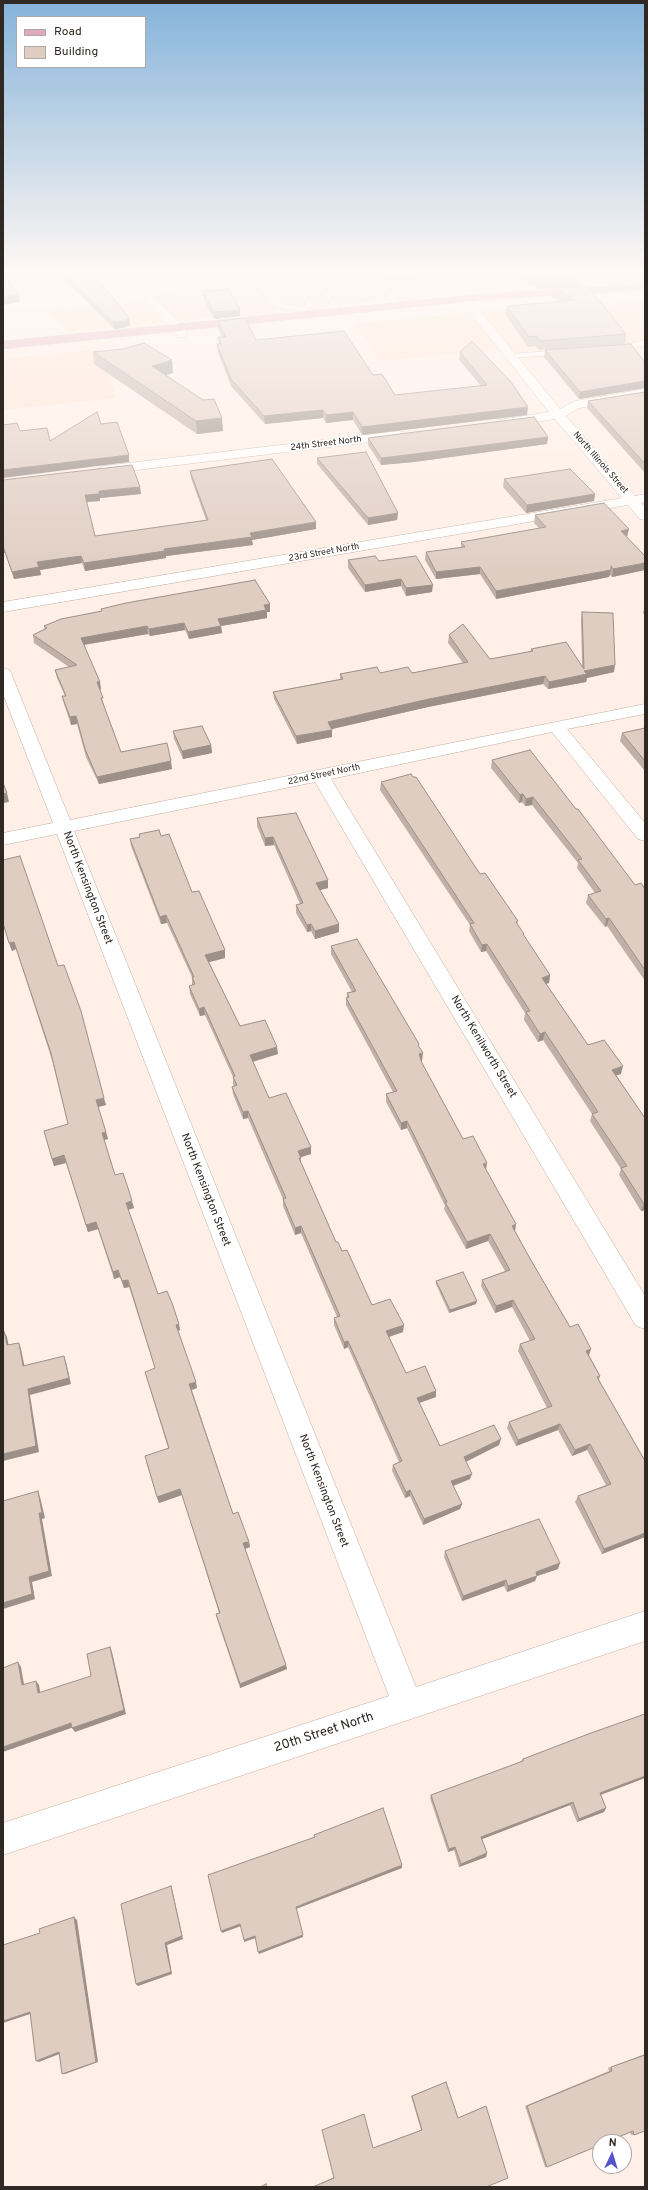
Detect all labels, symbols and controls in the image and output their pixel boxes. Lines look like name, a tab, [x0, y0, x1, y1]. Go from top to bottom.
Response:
legend	[16, 16, 146, 68]
text: Road	[54, 24, 82, 40]
text: Building	[54, 44, 98, 60]
street label: North Illinois Street	[570, 430, 630, 496]
street label: 24th Street North	[290, 434, 362, 454]
street label: 23rd Street North	[288, 541, 360, 565]
street label: 22nd Street North	[287, 762, 361, 788]
street label: North Kensington Street	[59, 830, 115, 946]
street label: North Kenilworth Street	[447, 993, 519, 1101]
street label: North Kensington Street	[177, 1132, 233, 1248]
street label: North Kensington Street	[295, 1433, 351, 1549]
street label: 20th Street North	[272, 1710, 376, 1756]
north arrow	[592, 2134, 632, 2174]
text: N	[608, 2136, 617, 2150]

